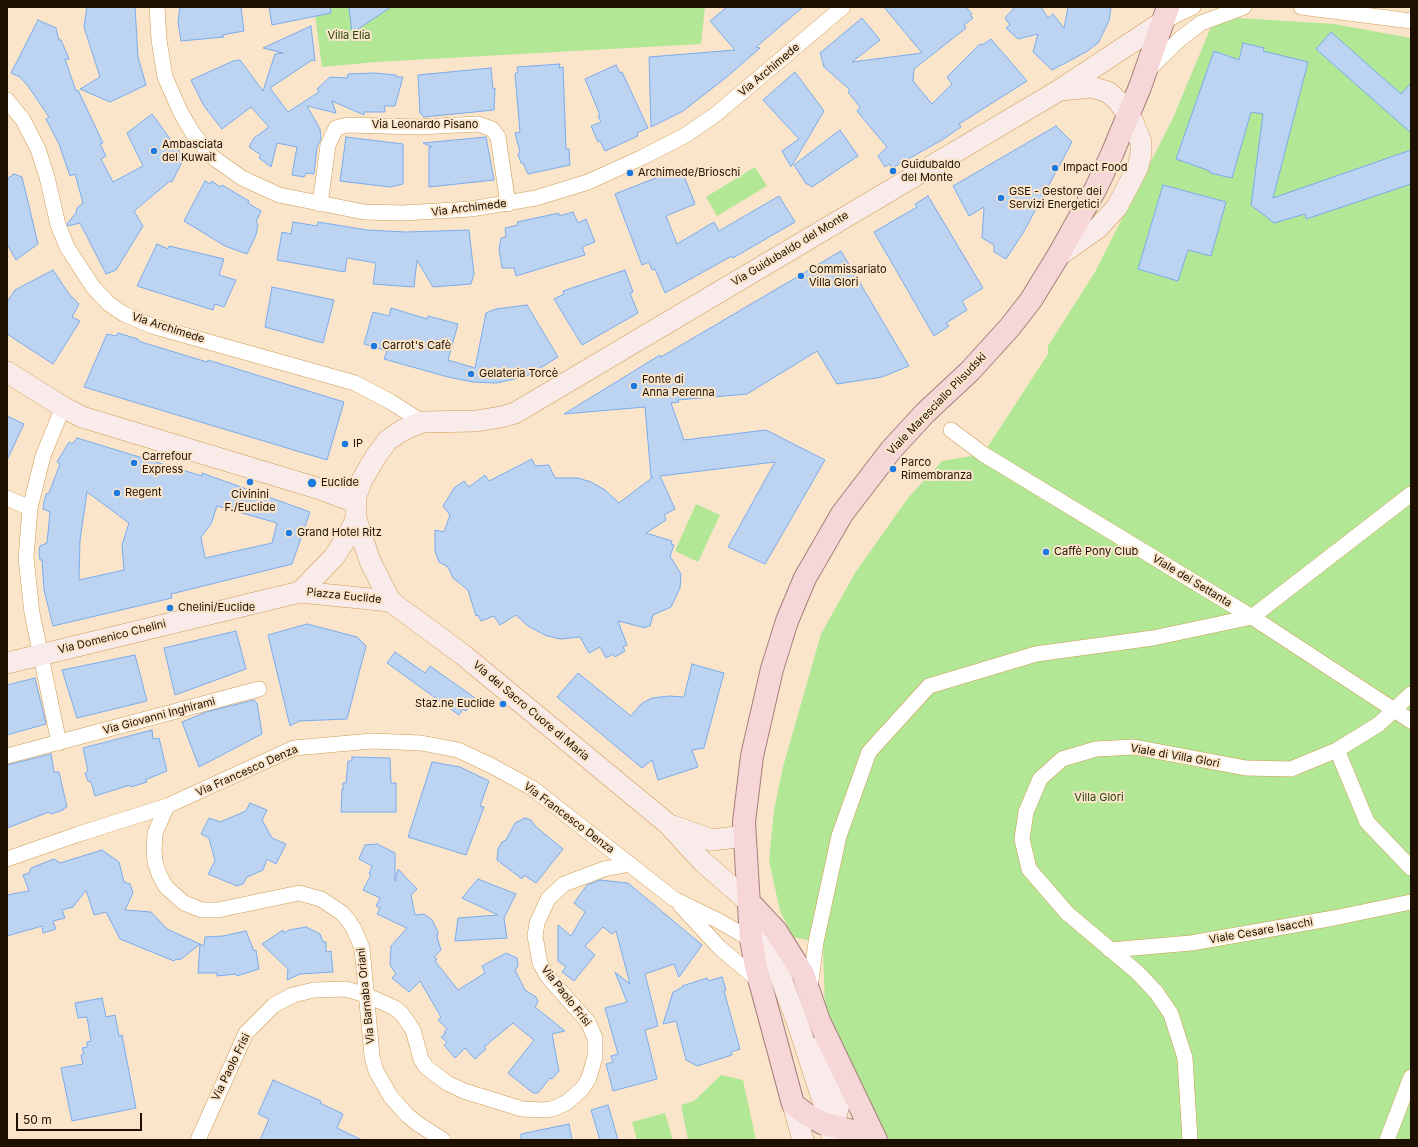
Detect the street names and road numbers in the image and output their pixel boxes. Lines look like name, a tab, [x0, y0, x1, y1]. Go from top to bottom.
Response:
street label: Via Archimede	[736, 41, 802, 99]
street label: Via Leonardo Pisano	[372, 118, 478, 132]
street label: Via Archimede	[431, 197, 507, 219]
street label: Via Guidubaldo del Monte	[729, 209, 851, 289]
street label: Via Archimede	[130, 310, 206, 346]
street label: Viale Maresciallo Pilsudski	[885, 350, 989, 458]
street label: Viale dei Settanta	[1150, 552, 1234, 610]
street label: Piazza Euclide	[306, 586, 382, 606]
street label: Via Domenico Chelini	[57, 617, 167, 657]
street label: Via del Sacro Cuore di Maria	[470, 658, 592, 764]
street label: Via Giovanni Inghirami	[101, 695, 217, 737]
street label: Viale di Villa Glori	[1129, 742, 1221, 770]
street label: Via Francesco Denza	[194, 743, 300, 799]
street label: Via Francesco Denza	[521, 780, 617, 856]
street label: Viale Cesare Isacchi	[1208, 915, 1314, 947]
street label: Via Barnaba Oriani	[354, 947, 378, 1045]
street label: Via Paolo Frisi	[538, 963, 594, 1029]
street label: Via Paolo Frisi	[209, 1031, 253, 1103]

